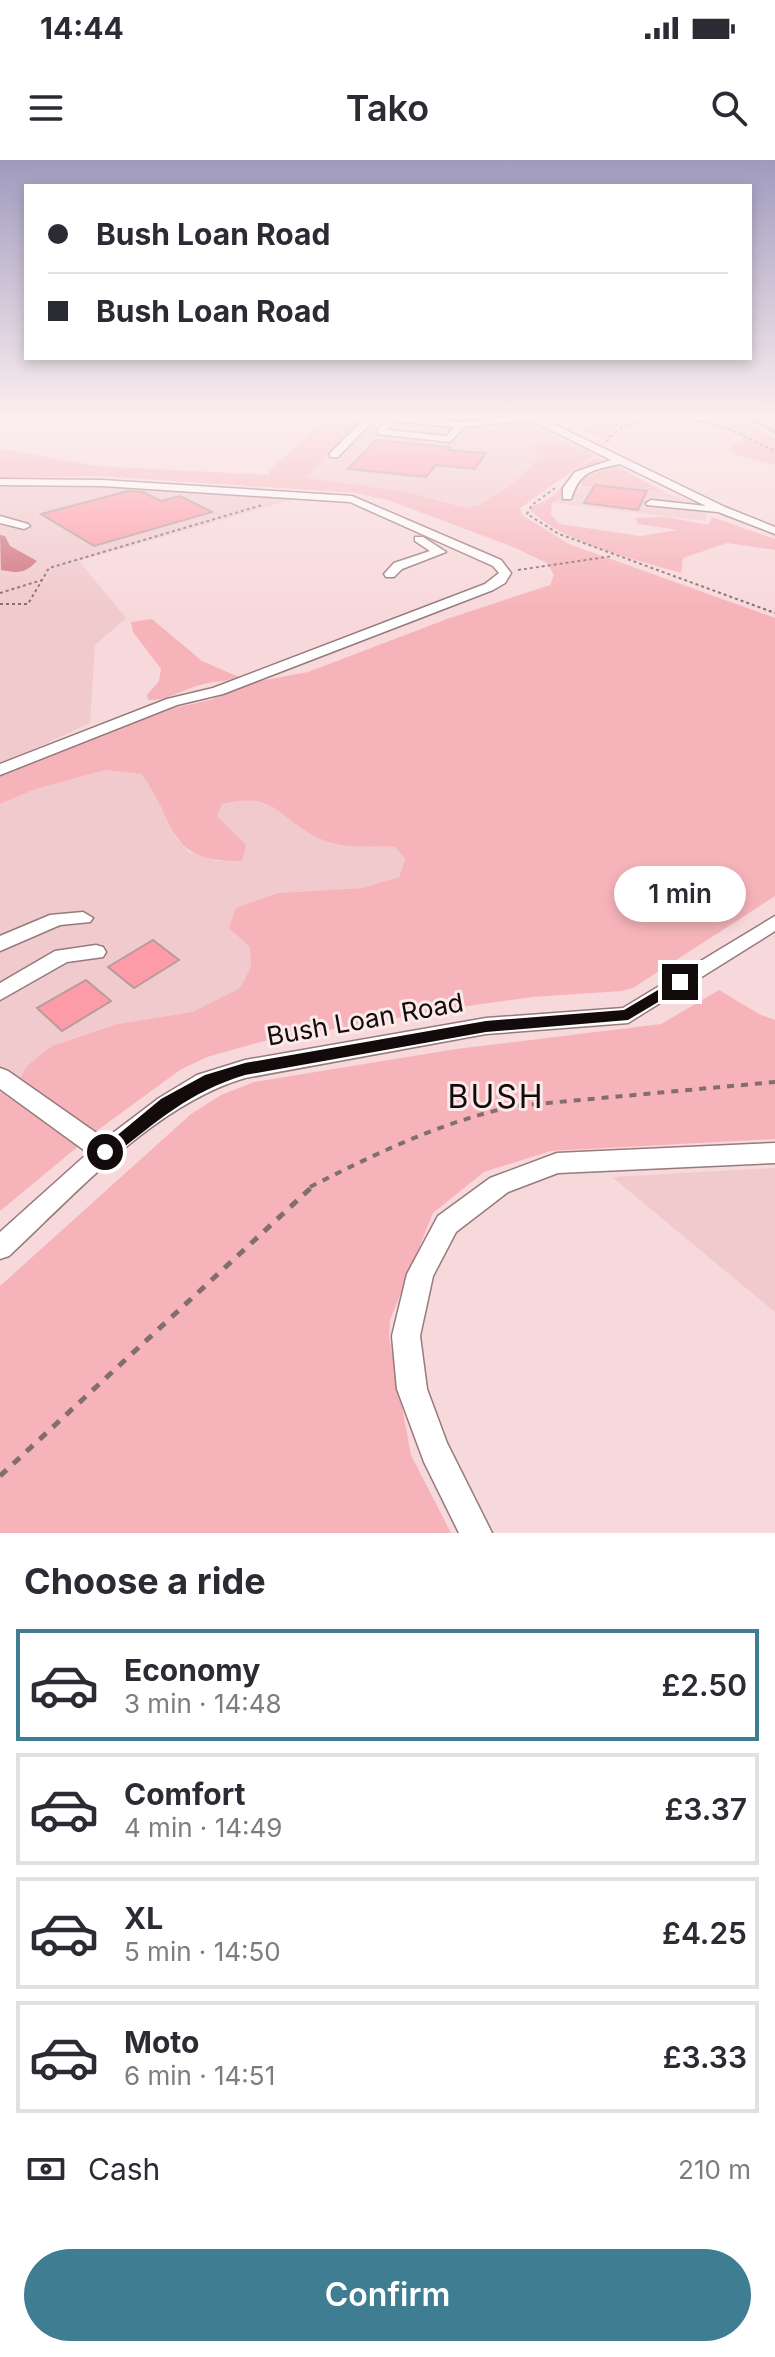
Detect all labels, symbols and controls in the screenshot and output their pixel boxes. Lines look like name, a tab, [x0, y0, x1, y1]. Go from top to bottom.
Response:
text: 14:44	[40, 10, 124, 46]
icon: menu	[24, 86, 68, 130]
text: Tako	[346, 86, 429, 130]
icon: search	[707, 86, 751, 130]
text: Bush Loan Road	[96, 216, 330, 252]
text: Bush Loan Road	[96, 293, 330, 329]
callout: 1 min	[614, 866, 746, 922]
text: 1 min	[648, 878, 712, 909]
route end	[662, 964, 698, 1000]
street label: Bush Loan Road	[264, 986, 466, 1052]
district label: BUSH	[447, 1077, 545, 1116]
route start	[87, 1134, 123, 1170]
text: Choose a ride	[24, 1559, 266, 1603]
icon: car	[28, 1649, 100, 1721]
text: Economy	[124, 1652, 260, 1688]
text: £2.50	[661, 1667, 747, 1703]
text: 3 min · 14:48	[124, 1688, 282, 1719]
icon: car	[28, 1773, 100, 1845]
text: Comfort	[124, 1776, 245, 1812]
text: £3.37	[664, 1791, 747, 1827]
text: 4 min · 14:49	[124, 1812, 282, 1843]
icon: car	[28, 1897, 100, 1969]
text: XL	[124, 1900, 163, 1936]
text: £4.25	[662, 1915, 747, 1951]
text: 5 min · 14:50	[124, 1936, 281, 1967]
icon: car	[28, 2021, 100, 2093]
text: Moto	[124, 2024, 199, 2060]
text: £3.33	[663, 2039, 747, 2075]
text: 6 min · 14:51	[124, 2060, 275, 2091]
icon: cash	[24, 2147, 68, 2191]
text: Cash	[88, 2151, 160, 2187]
text: 210 m	[678, 2154, 751, 2185]
button: Confirm	[24, 2249, 751, 2341]

